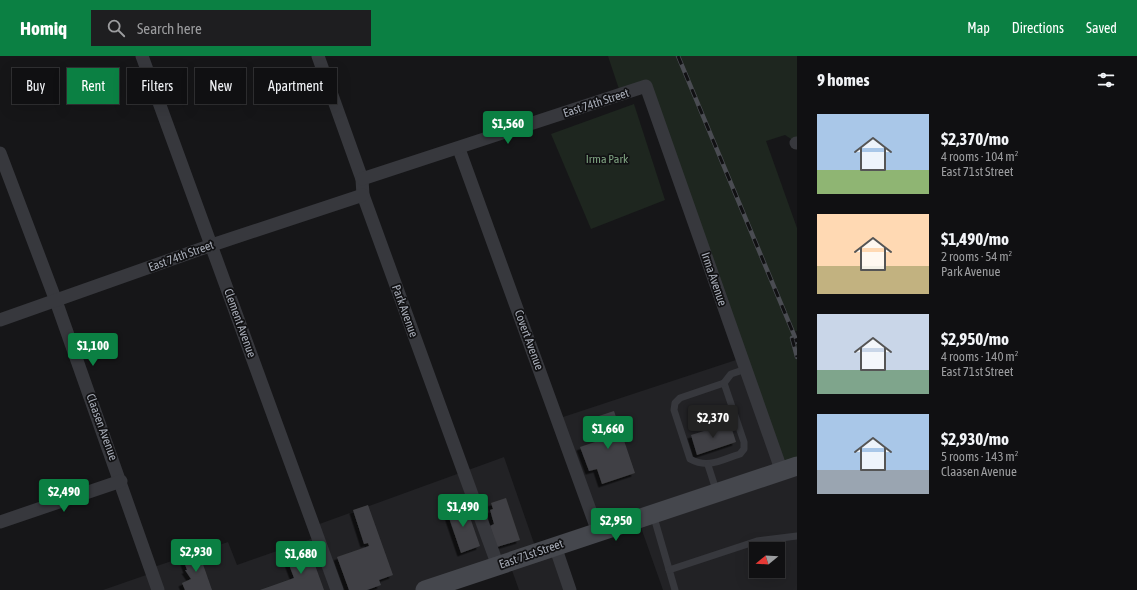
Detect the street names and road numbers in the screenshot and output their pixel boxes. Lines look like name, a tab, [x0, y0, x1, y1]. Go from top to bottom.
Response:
street label: East 74th Street	[561, 86, 631, 120]
street label: East 74th Street	[146, 238, 216, 274]
street label: Irma Avenue	[698, 250, 730, 308]
street label: Park Avenue	[389, 283, 421, 339]
street label: Clement Avenue	[221, 287, 259, 359]
street label: Covert Avenue	[512, 308, 546, 372]
street label: Claasen Avenue	[83, 392, 121, 462]
street label: East 71st Street	[497, 536, 565, 572]

